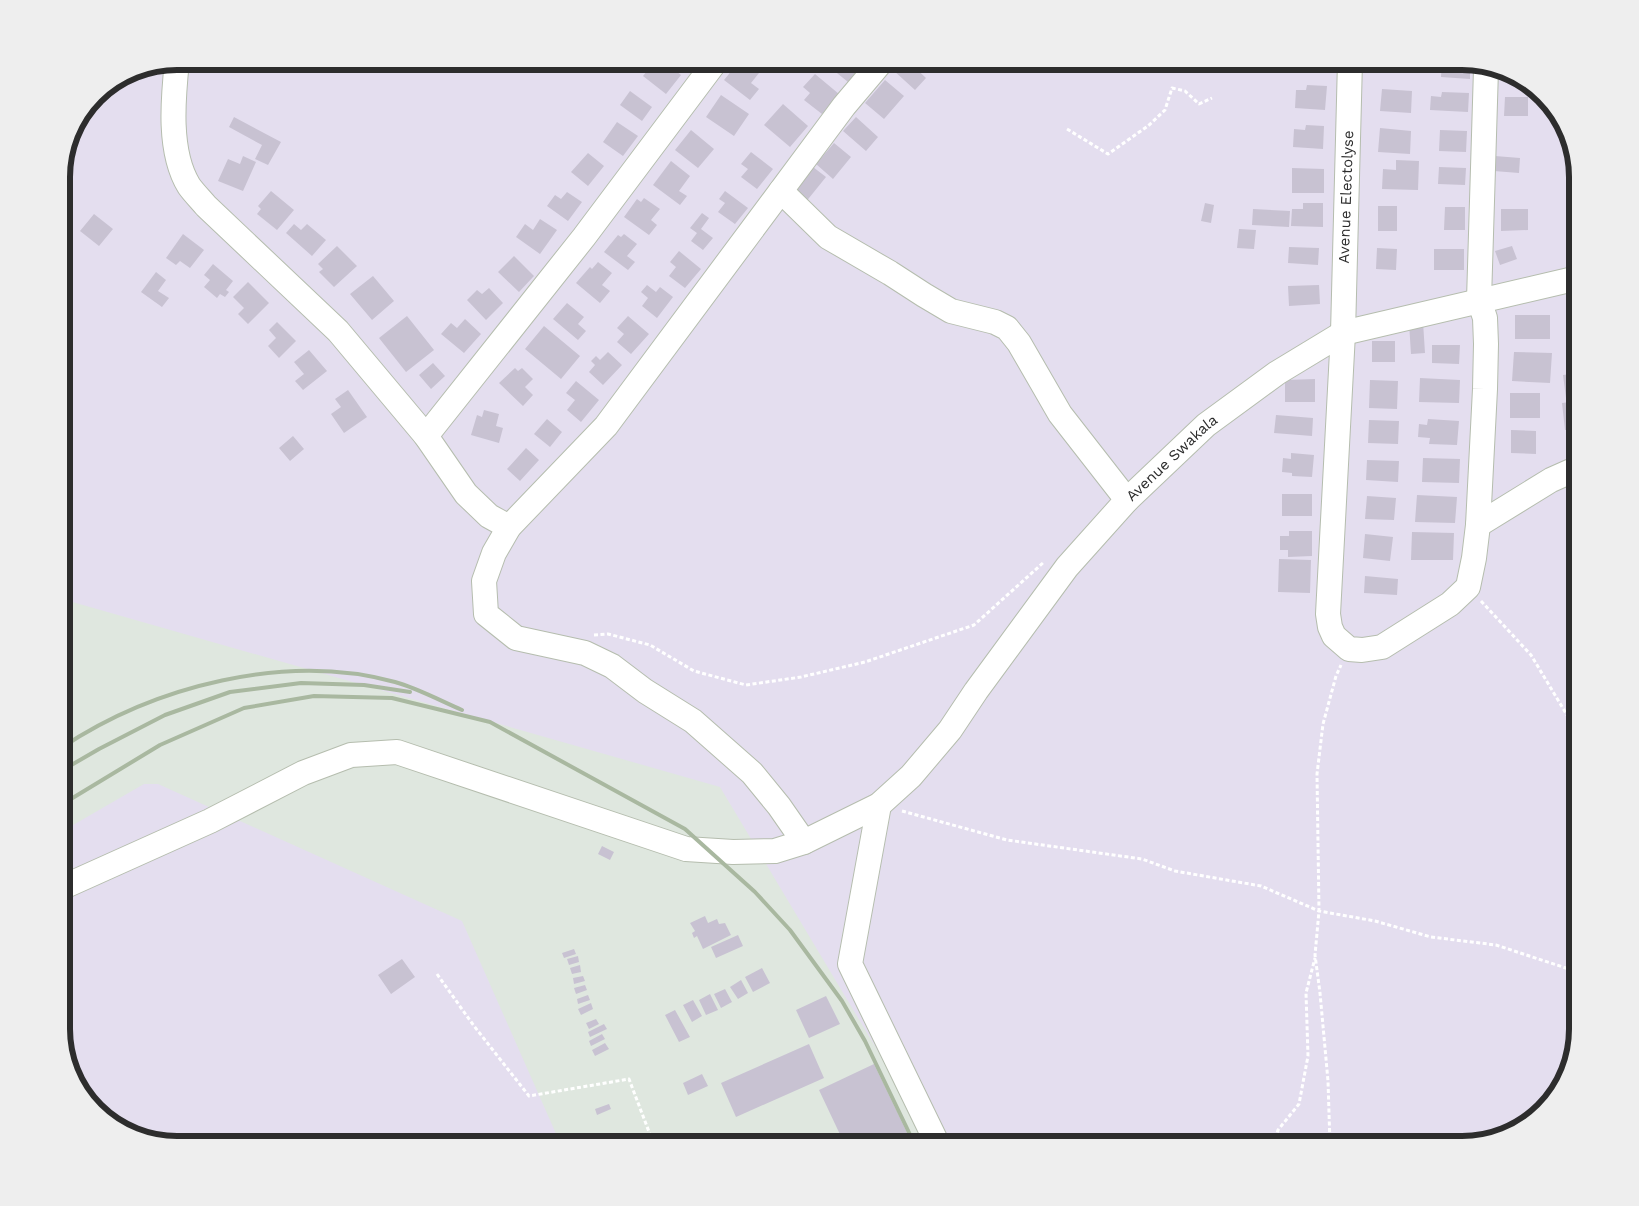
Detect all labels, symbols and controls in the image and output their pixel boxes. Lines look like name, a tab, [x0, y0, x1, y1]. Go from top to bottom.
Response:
street label: Avenue Electolyse	[1335, 130, 1357, 264]
street label: Avenue Swakala	[1122, 410, 1221, 505]

